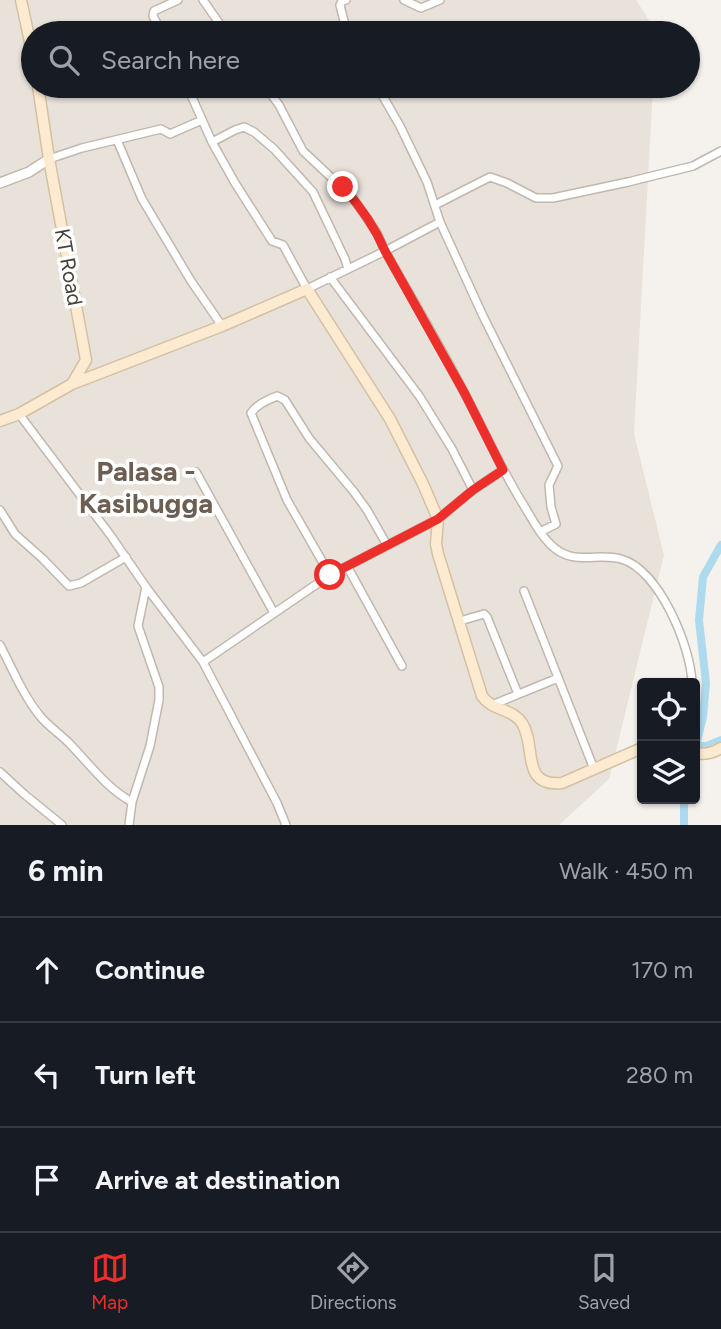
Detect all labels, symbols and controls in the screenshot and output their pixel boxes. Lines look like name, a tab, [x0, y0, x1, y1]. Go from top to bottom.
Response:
search box	[21, 21, 700, 98]
icon: search	[45, 41, 83, 79]
text: Search here	[101, 44, 240, 76]
route end	[327, 171, 358, 202]
street label: KT Road	[50, 226, 88, 308]
district label: Palasa - Kasibugga	[79, 454, 213, 520]
route start	[314, 559, 345, 590]
map controls	[637, 678, 700, 804]
button: locate	[637, 678, 700, 741]
button: layers	[637, 741, 700, 804]
text: 6 min	[28, 852, 104, 889]
text: Walk · 450 m	[559, 857, 693, 885]
icon: ahead	[28, 951, 66, 989]
text: Continue	[95, 954, 205, 986]
text: 170 m	[631, 956, 693, 984]
icon: left	[28, 1056, 66, 1094]
text: Turn left	[95, 1059, 196, 1091]
text: 280 m	[626, 1061, 693, 1089]
icon: arrive	[28, 1161, 66, 1199]
text: Arrive at destination	[95, 1164, 340, 1196]
tab: Map	[91, 1249, 129, 1314]
tab: Directions	[310, 1249, 397, 1314]
tab: Saved	[578, 1249, 630, 1314]

